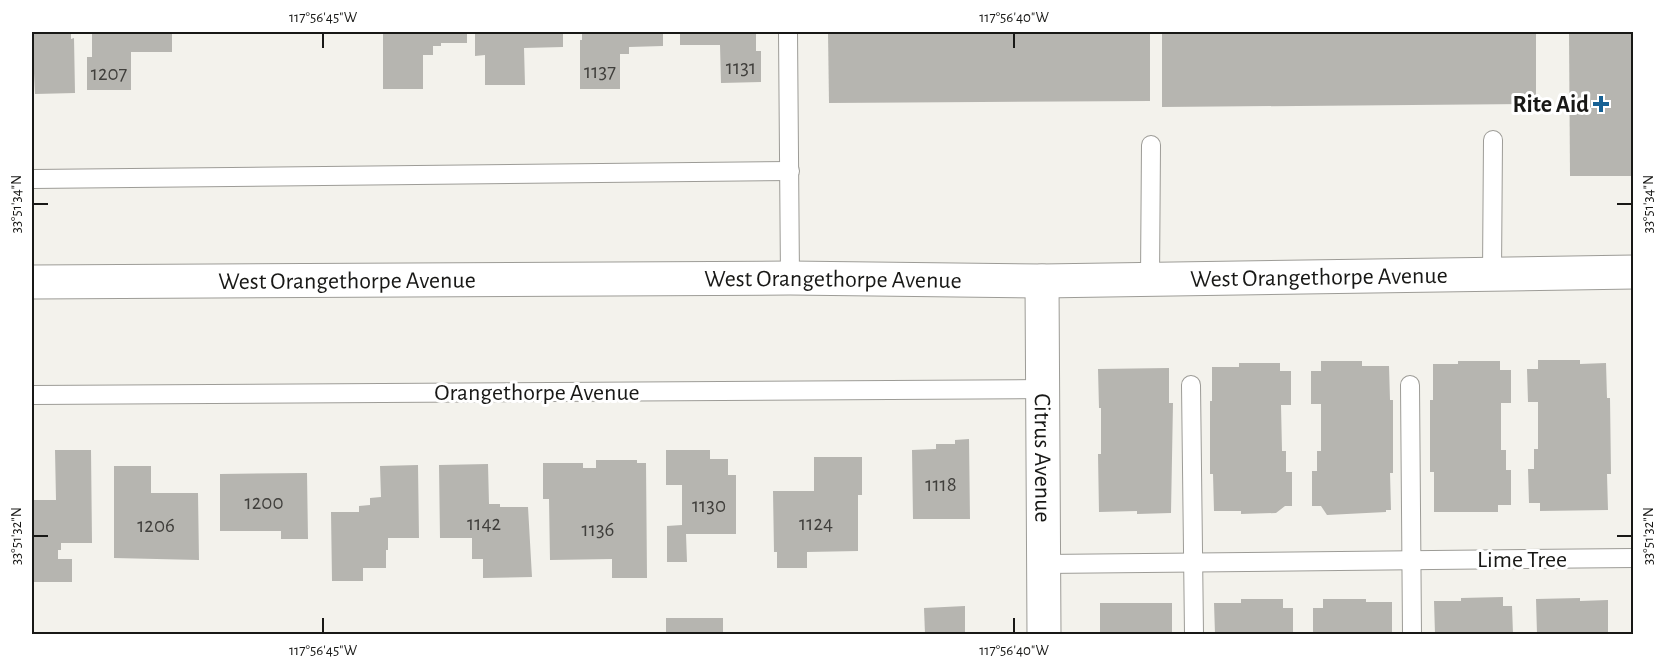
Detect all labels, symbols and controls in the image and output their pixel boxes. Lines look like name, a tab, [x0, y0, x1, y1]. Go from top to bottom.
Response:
text: 117°56'45"W	[289, 10, 358, 25]
text: 117°56'40"W	[979, 10, 1049, 25]
house number: 1131	[726, 57, 756, 78]
house number: 1137	[584, 61, 616, 82]
house number: 1207	[91, 63, 128, 84]
place label: Rite Aid	[1512, 93, 1589, 117]
marker: Rite Aid	[1594, 97, 1608, 111]
text: 33°51'34"N	[9, 175, 24, 233]
text: 33°51'34"N	[1641, 175, 1656, 233]
street label: West Orangethorpe Avenue	[1190, 264, 1448, 292]
street label: West Orangethorpe Avenue	[704, 267, 962, 293]
street label: West Orangethorpe Avenue	[218, 269, 476, 294]
street label: Orangethorpe Avenue	[434, 381, 640, 405]
street label: Citrus Avenue	[1030, 394, 1054, 522]
house number: 1118	[925, 474, 957, 495]
house number: 1200	[245, 492, 283, 513]
house number: 1130	[692, 495, 726, 516]
text: 33°51'32"N	[9, 507, 24, 565]
text: 33°51'32"N	[1641, 507, 1656, 565]
house number: 1142	[467, 513, 501, 534]
house number: 1124	[799, 513, 833, 534]
house number: 1206	[137, 515, 175, 536]
house number: 1136	[582, 519, 614, 540]
street label: Lime Tree	[1477, 548, 1567, 572]
text: 117°56'45"W	[289, 643, 358, 658]
text: 117°56'40"W	[979, 643, 1049, 658]

